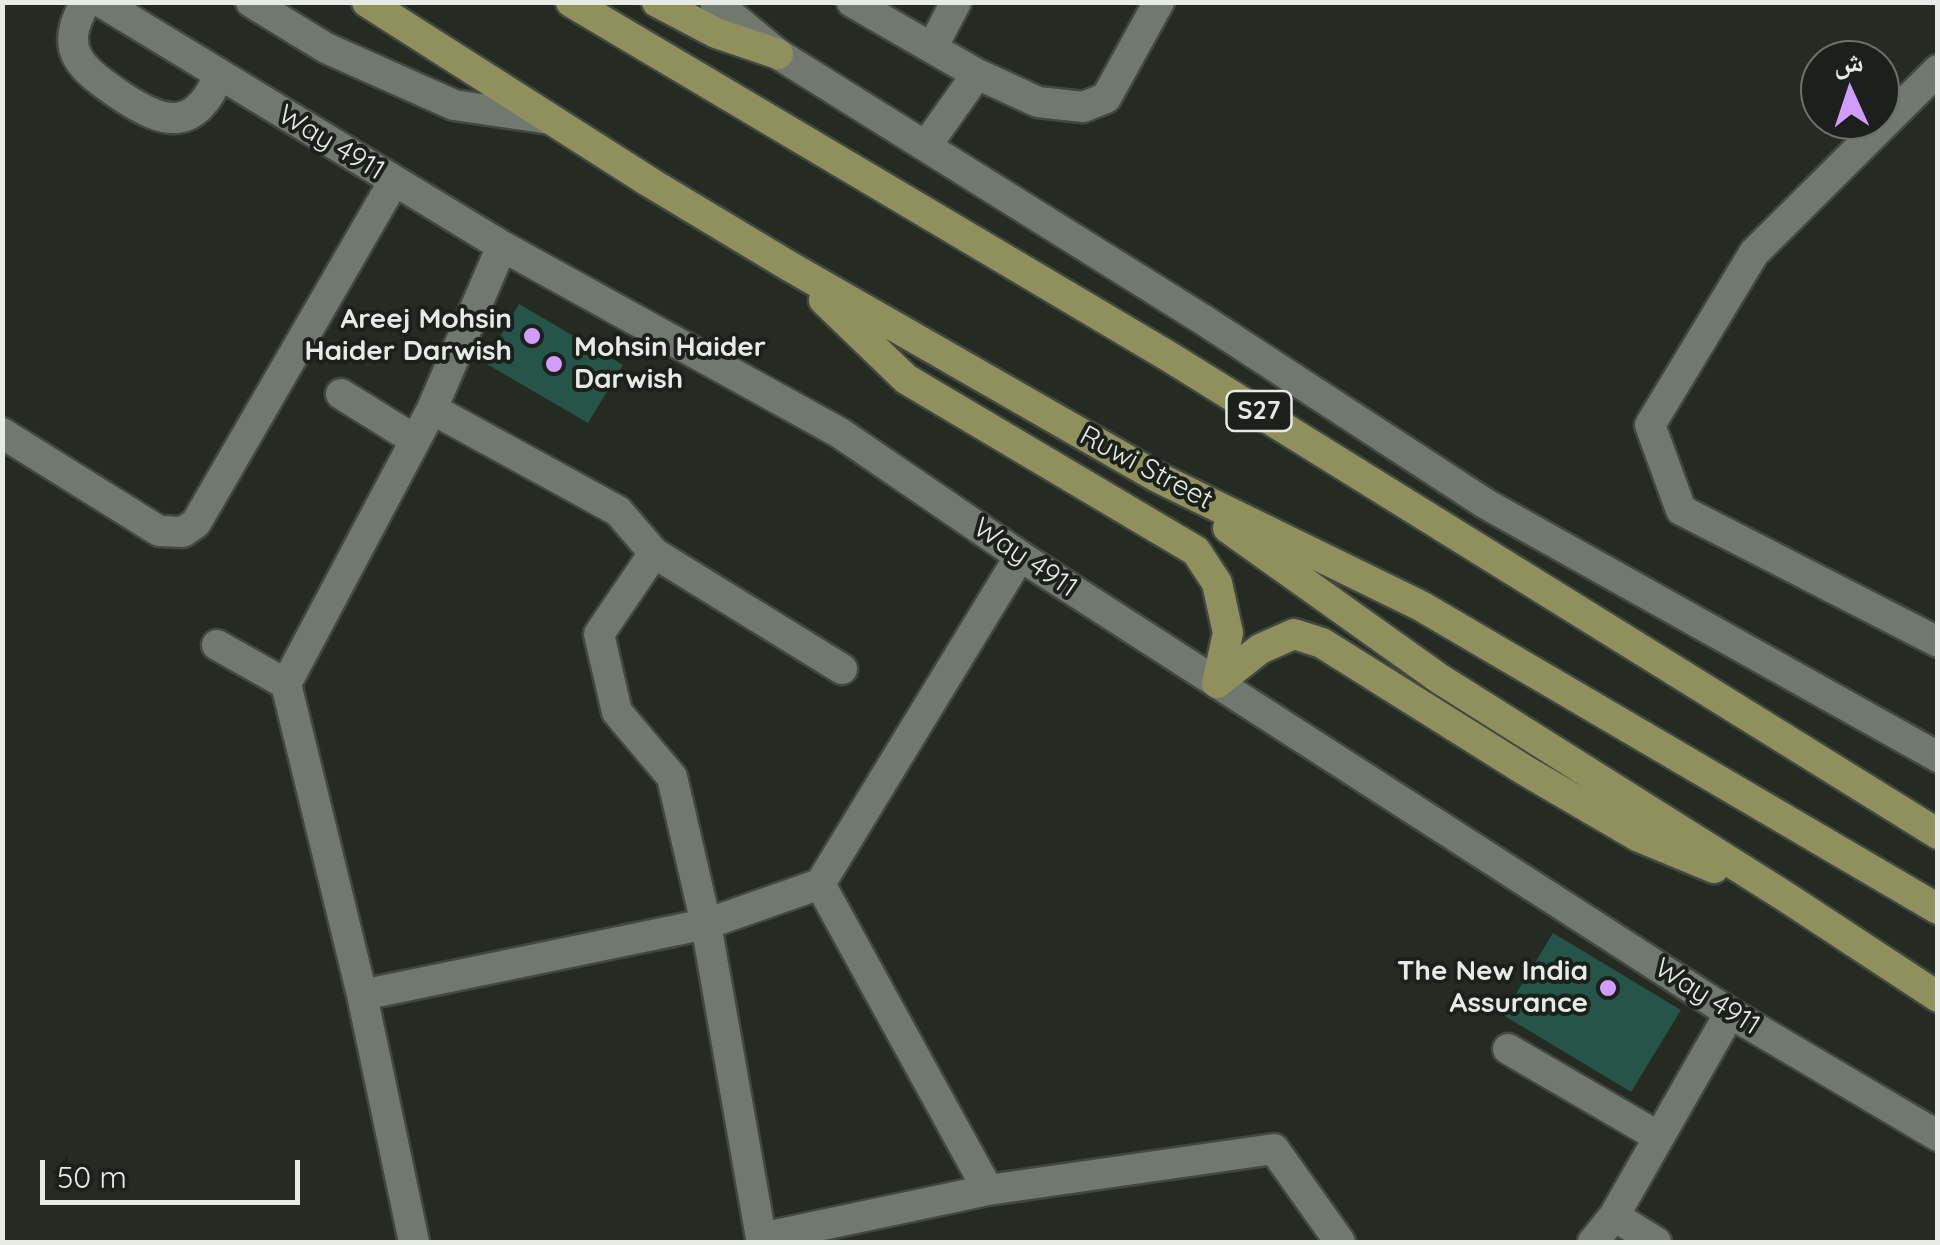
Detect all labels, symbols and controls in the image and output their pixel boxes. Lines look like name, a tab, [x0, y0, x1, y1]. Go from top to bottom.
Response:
north arrow	[1800, 40, 1900, 140]
text: ش	[1833, 43, 1864, 80]
street label: Way 4911	[272, 98, 390, 188]
place label: Areej Mohsin Haider Darwish	[304, 303, 512, 369]
marker: Areej Mohsin Haider Darwish	[521, 325, 543, 347]
place label: Mohsin Haider Darwish	[574, 331, 766, 397]
marker: Mohsin Haider Darwish	[543, 353, 565, 375]
road number: S27	[1226, 391, 1292, 431]
street label: Ruwi Street	[1074, 419, 1218, 517]
street label: Way 4911	[967, 511, 1083, 605]
street label: Way 4911	[1648, 951, 1766, 1043]
place label: The New India Assurance	[1397, 955, 1588, 1021]
marker: The New India Assurance	[1597, 977, 1619, 999]
scale bar	[45, 1140, 305, 1202]
text: 50 m	[57, 1158, 127, 1196]

